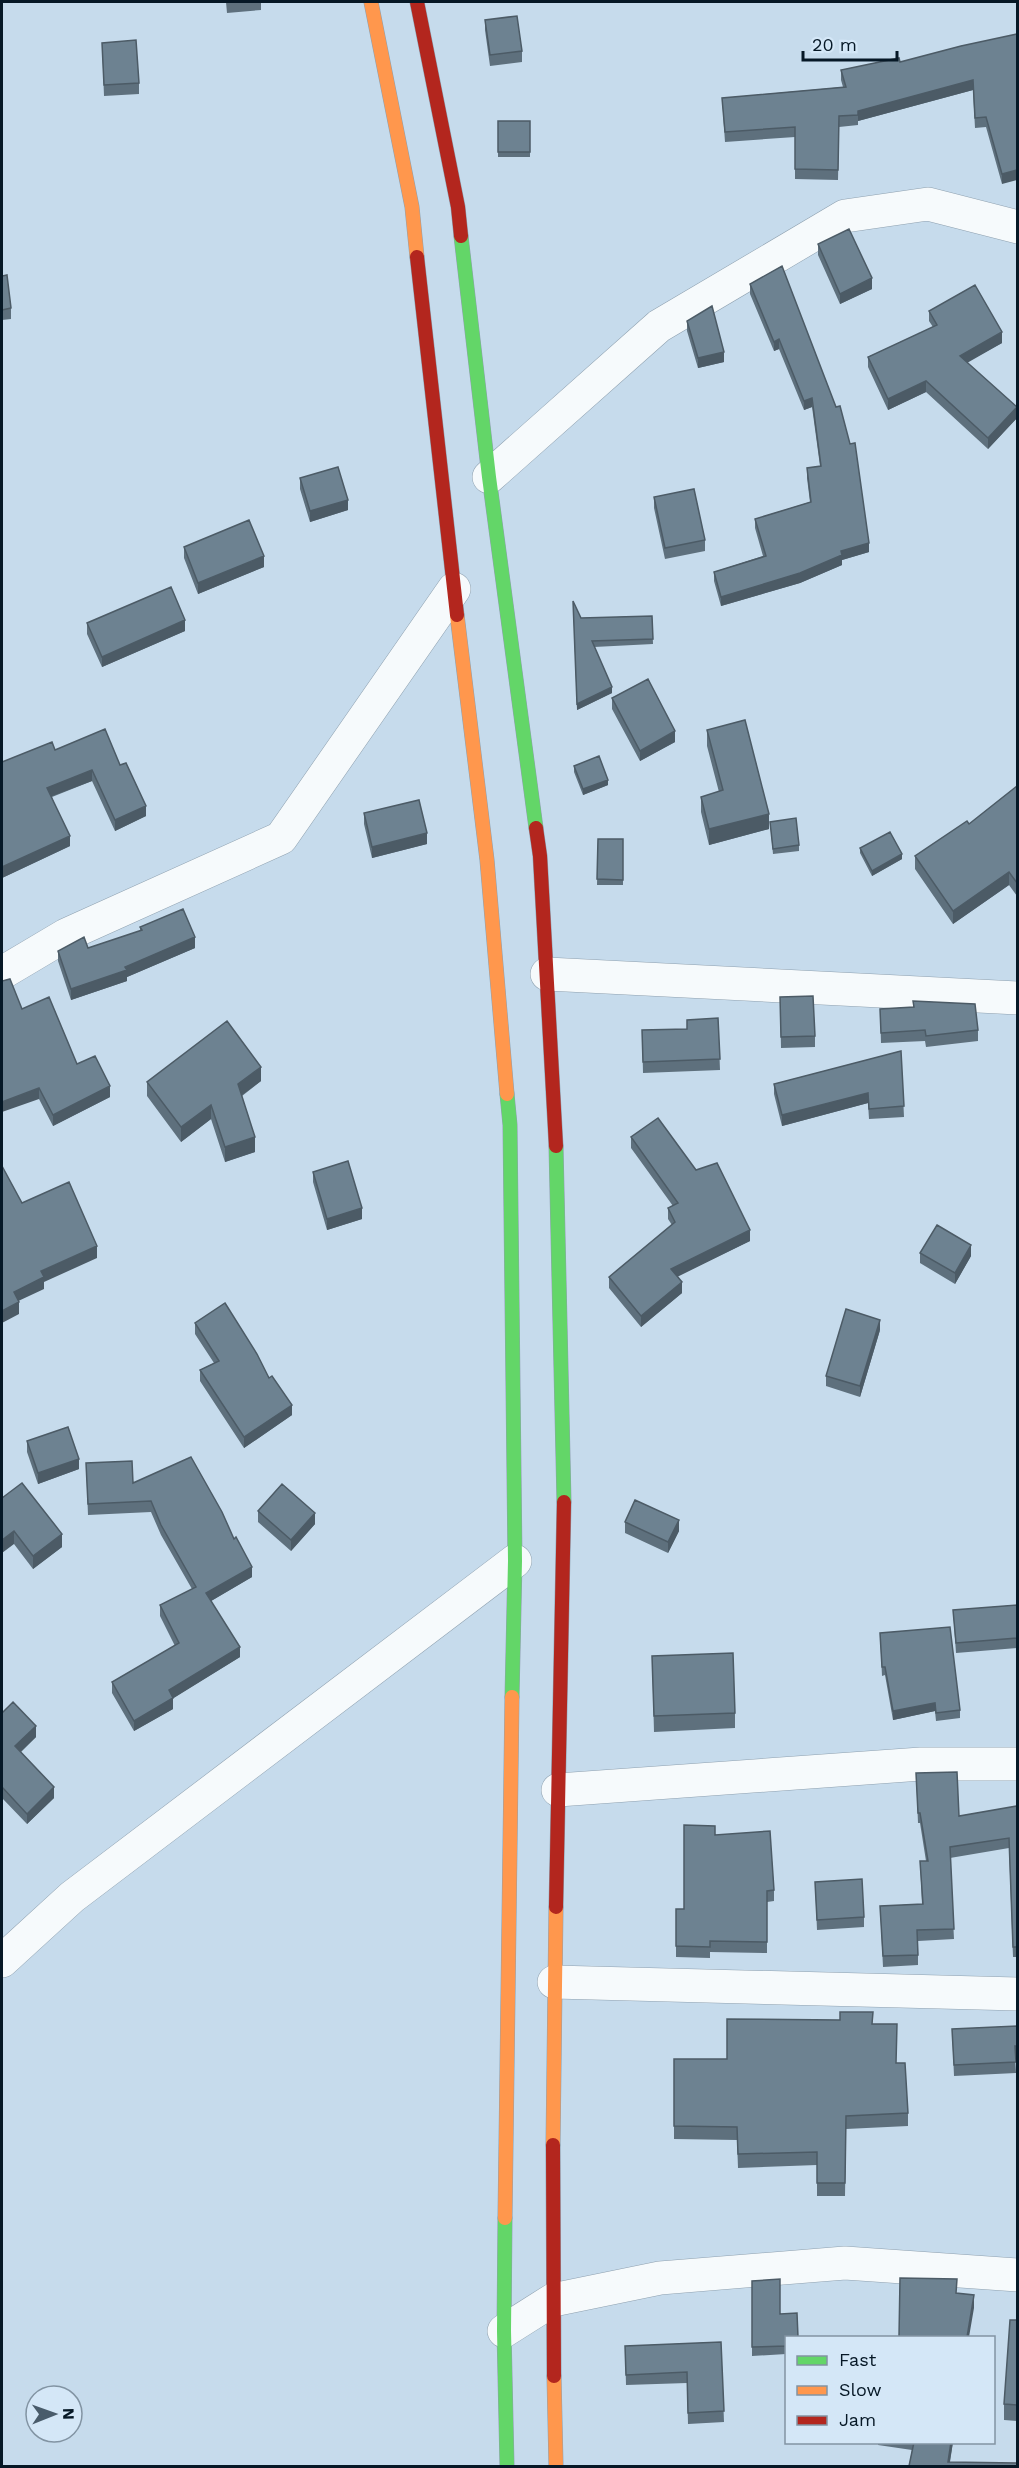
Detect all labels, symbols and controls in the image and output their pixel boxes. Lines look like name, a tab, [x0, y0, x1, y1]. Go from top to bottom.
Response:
scale bar	[803, 24, 898, 62]
text: 20 m	[812, 34, 857, 55]
legend	[785, 2336, 995, 2444]
text: Fast	[839, 2349, 877, 2370]
text: Slow	[839, 2379, 882, 2400]
north arrow	[24, 2384, 84, 2444]
text: N	[59, 2408, 78, 2420]
text: Jam	[839, 2409, 876, 2430]

